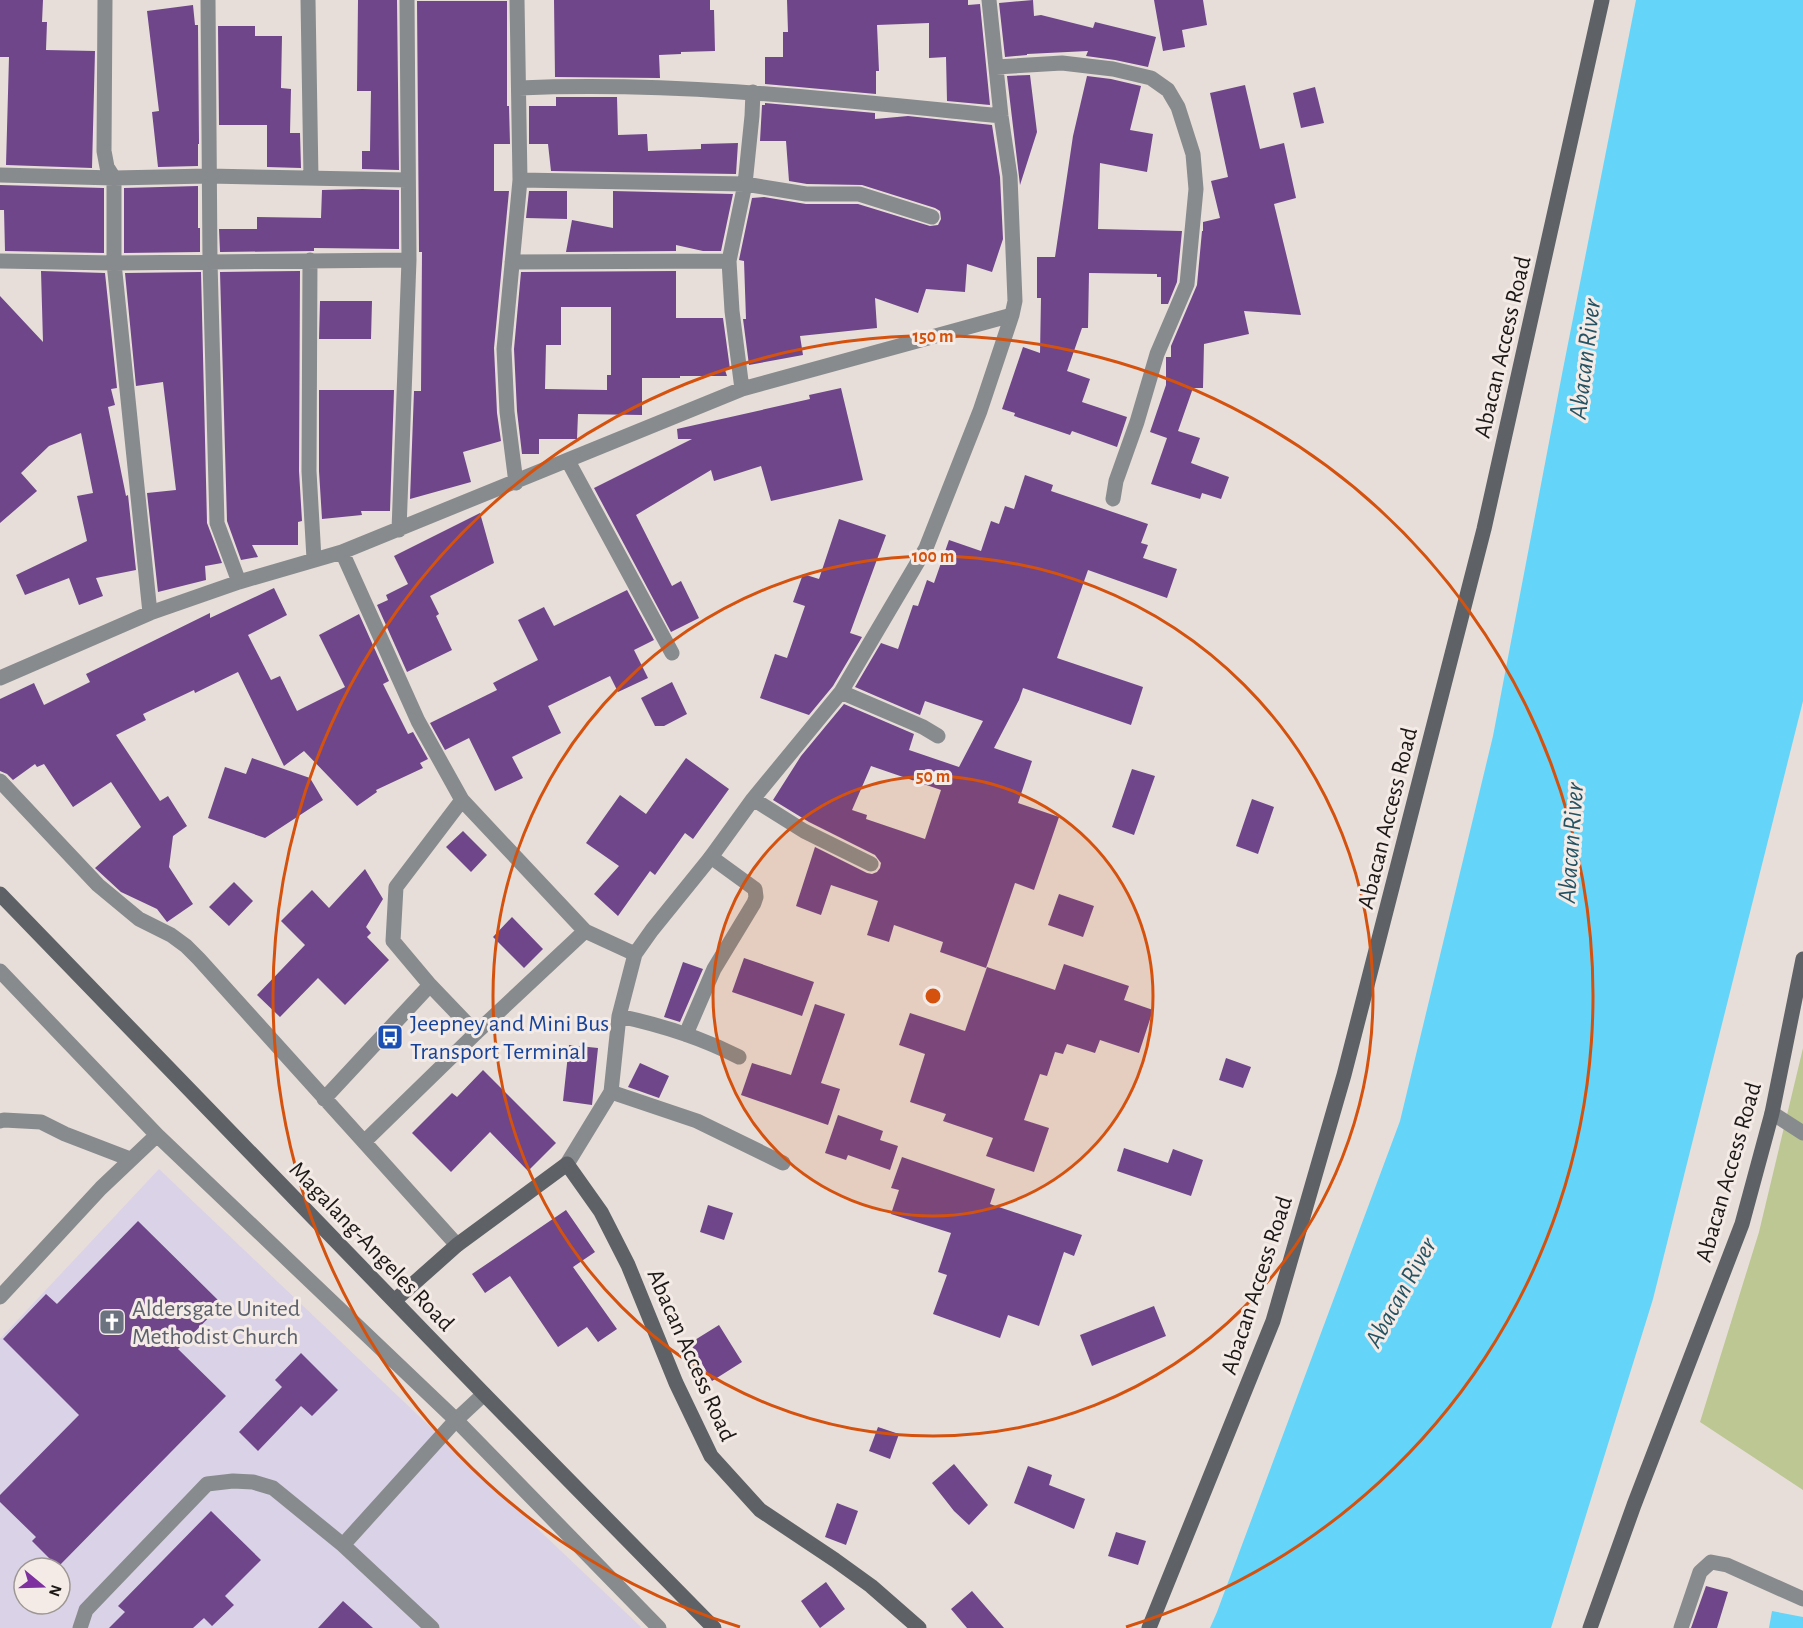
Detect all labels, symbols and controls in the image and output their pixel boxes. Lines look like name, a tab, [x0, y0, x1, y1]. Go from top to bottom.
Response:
street label: Abacan Access Road	[1470, 254, 1536, 440]
water label: Abacan River	[1565, 296, 1605, 422]
text: 150 m	[913, 328, 953, 346]
text: 100 m	[912, 548, 954, 566]
street label: Abacan Access Road	[1354, 725, 1422, 911]
text: 50 m	[916, 768, 950, 786]
water label: Abacan River	[1554, 780, 1588, 905]
centre of rings	[923, 986, 943, 1006]
place label: Jeepney and Mini Bus Transport Terminal	[410, 1012, 609, 1064]
bus stop icon: Jeepney and Mini Bus Transport Terminal	[375, 1022, 405, 1052]
street label: Abacan Access Road	[1692, 1080, 1766, 1265]
street label: Magalang-Angeles Road	[284, 1157, 458, 1336]
street label: Abacan Access Road	[1217, 1193, 1297, 1377]
water label: Abacan River	[1360, 1232, 1442, 1352]
street label: Abacan Access Road	[642, 1266, 740, 1445]
place label: Aldersgate United Methodist Church	[132, 1297, 300, 1349]
church icon: Aldersgate United Methodist Church	[97, 1307, 127, 1337]
north arrow	[12, 1556, 72, 1616]
text: N	[46, 1583, 65, 1598]

